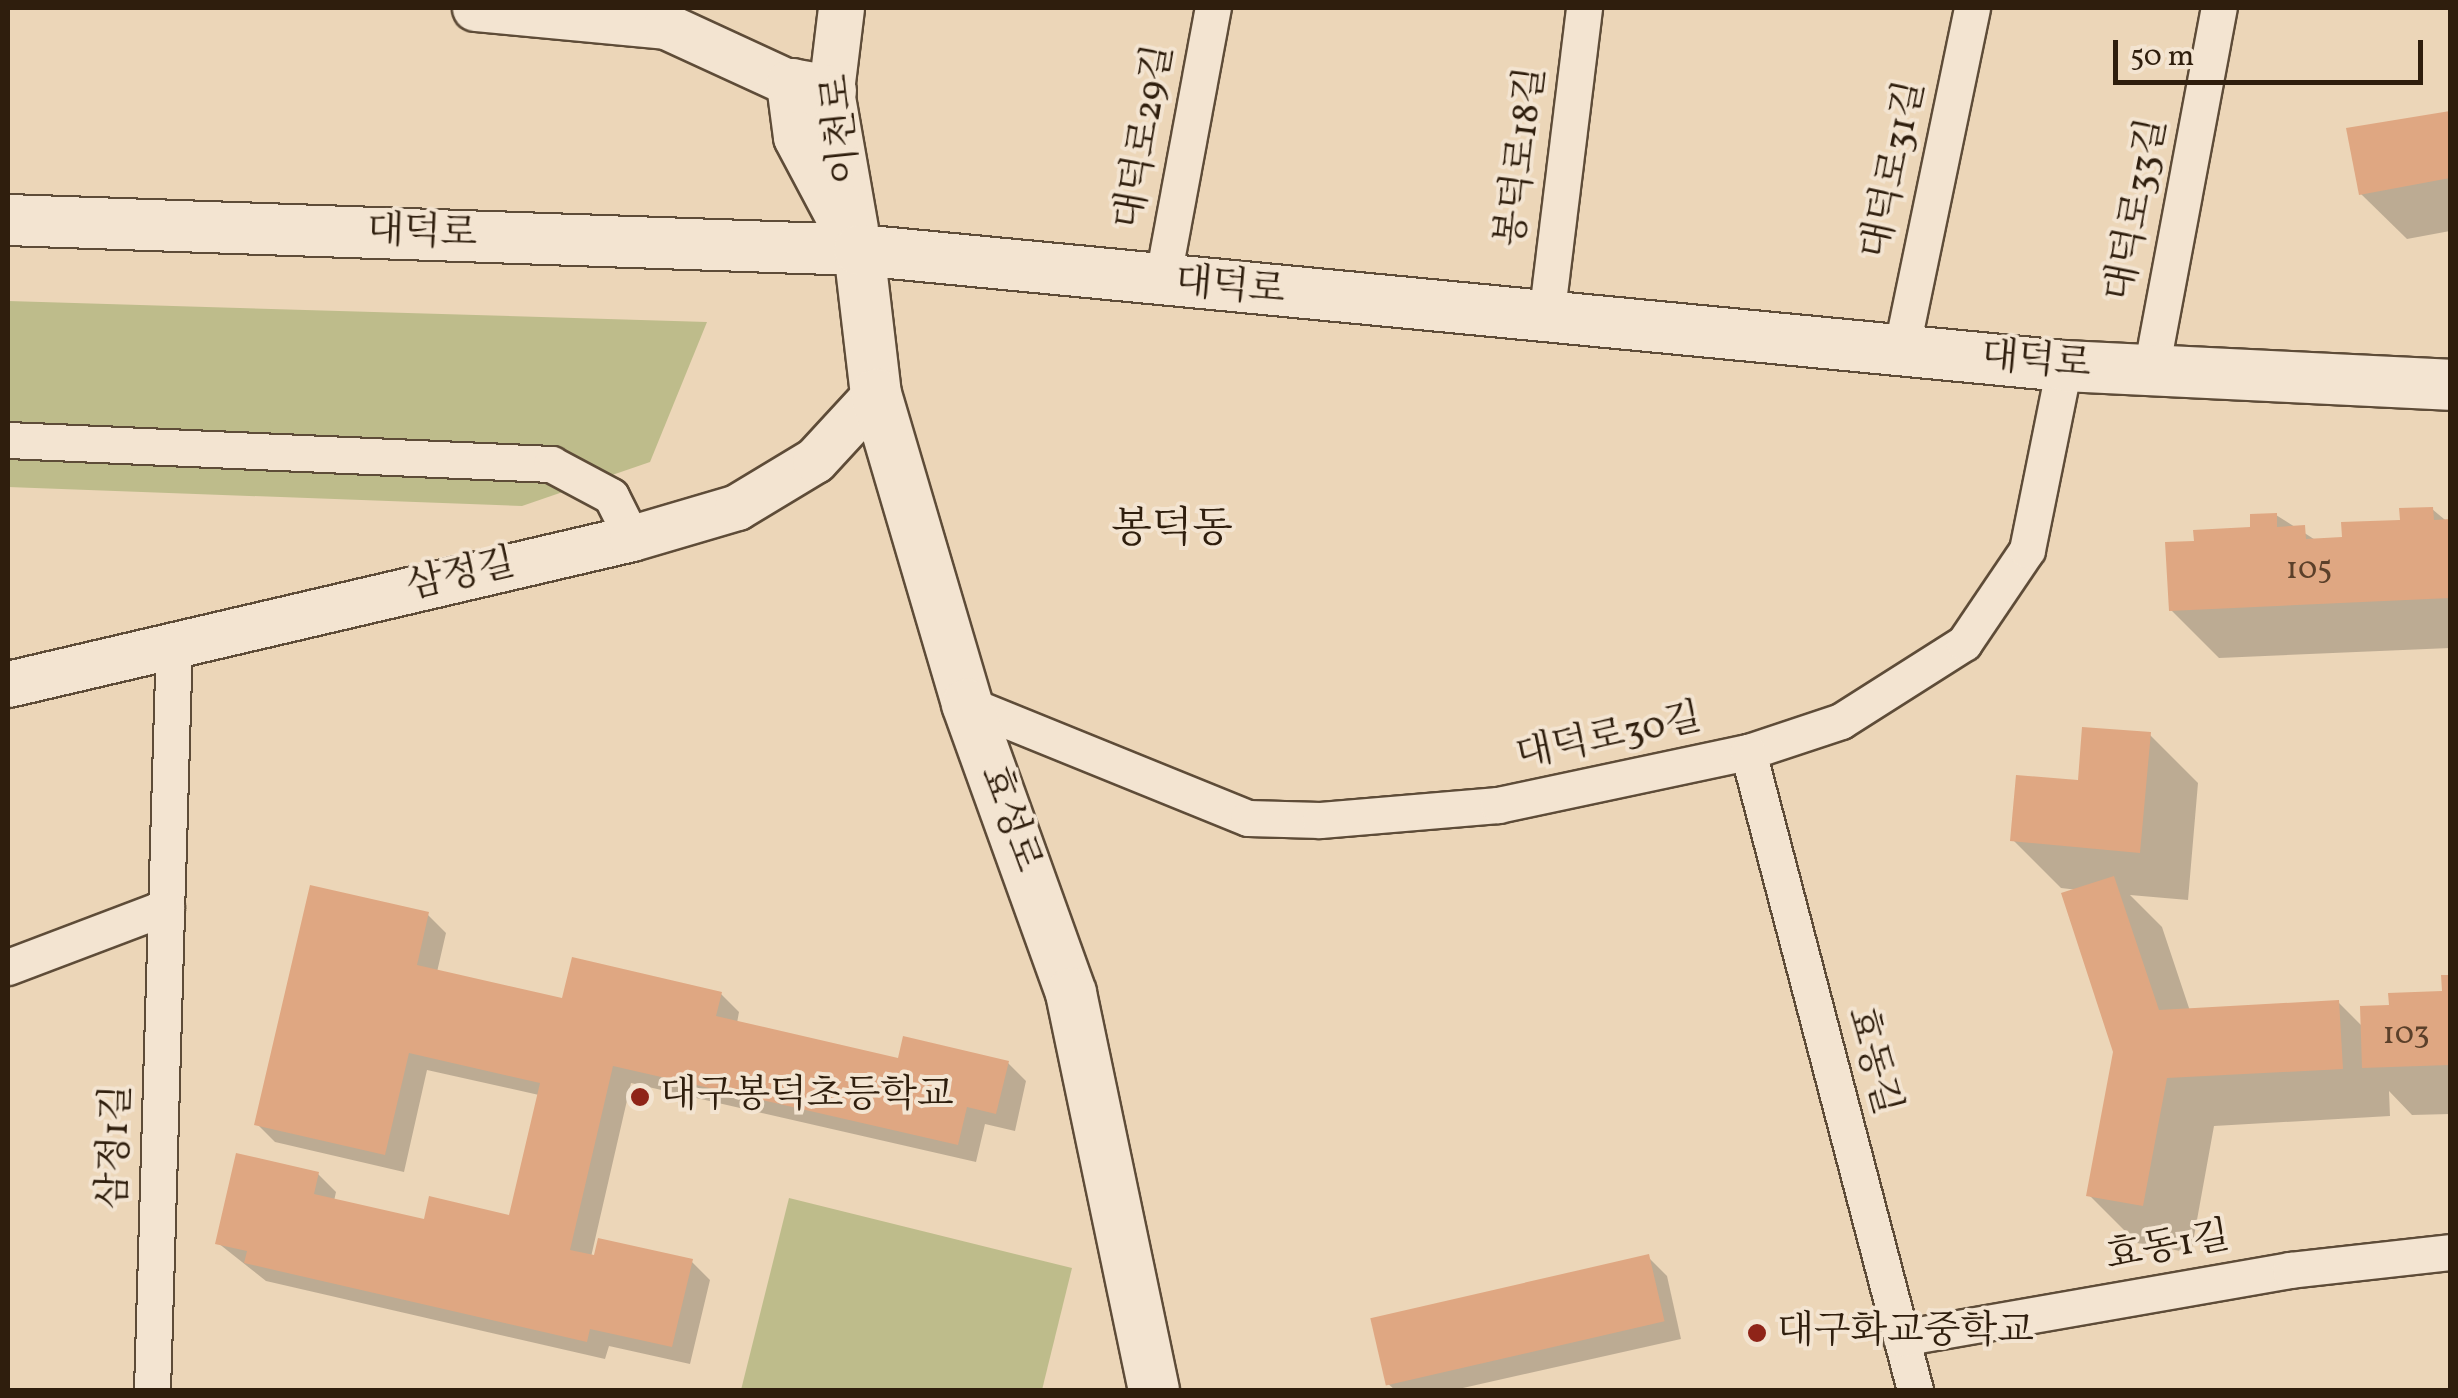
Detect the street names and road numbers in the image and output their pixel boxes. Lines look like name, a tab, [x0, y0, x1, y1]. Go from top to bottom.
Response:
street label: 대덕로29길	[1107, 41, 1185, 233]
street label: 봉덕로18길	[1489, 64, 1557, 250]
street label: 이천로	[815, 72, 871, 186]
street label: 대덕로31길	[1854, 77, 1936, 263]
street label: 대덕로33길	[2098, 115, 2178, 305]
street label: 대덕로	[366, 209, 478, 259]
street label: 대덕로	[1173, 260, 1287, 316]
street label: 대덕로	[1979, 334, 2093, 390]
street label: 삼정길	[402, 541, 520, 611]
street label: 대덕로30길	[1512, 696, 1706, 780]
street label: 효성로	[969, 759, 1049, 879]
street label: 효동길	[1836, 1002, 1908, 1120]
street label: 삼정1길	[92, 1084, 142, 1210]
street label: 효동1길	[2103, 1215, 2233, 1281]

